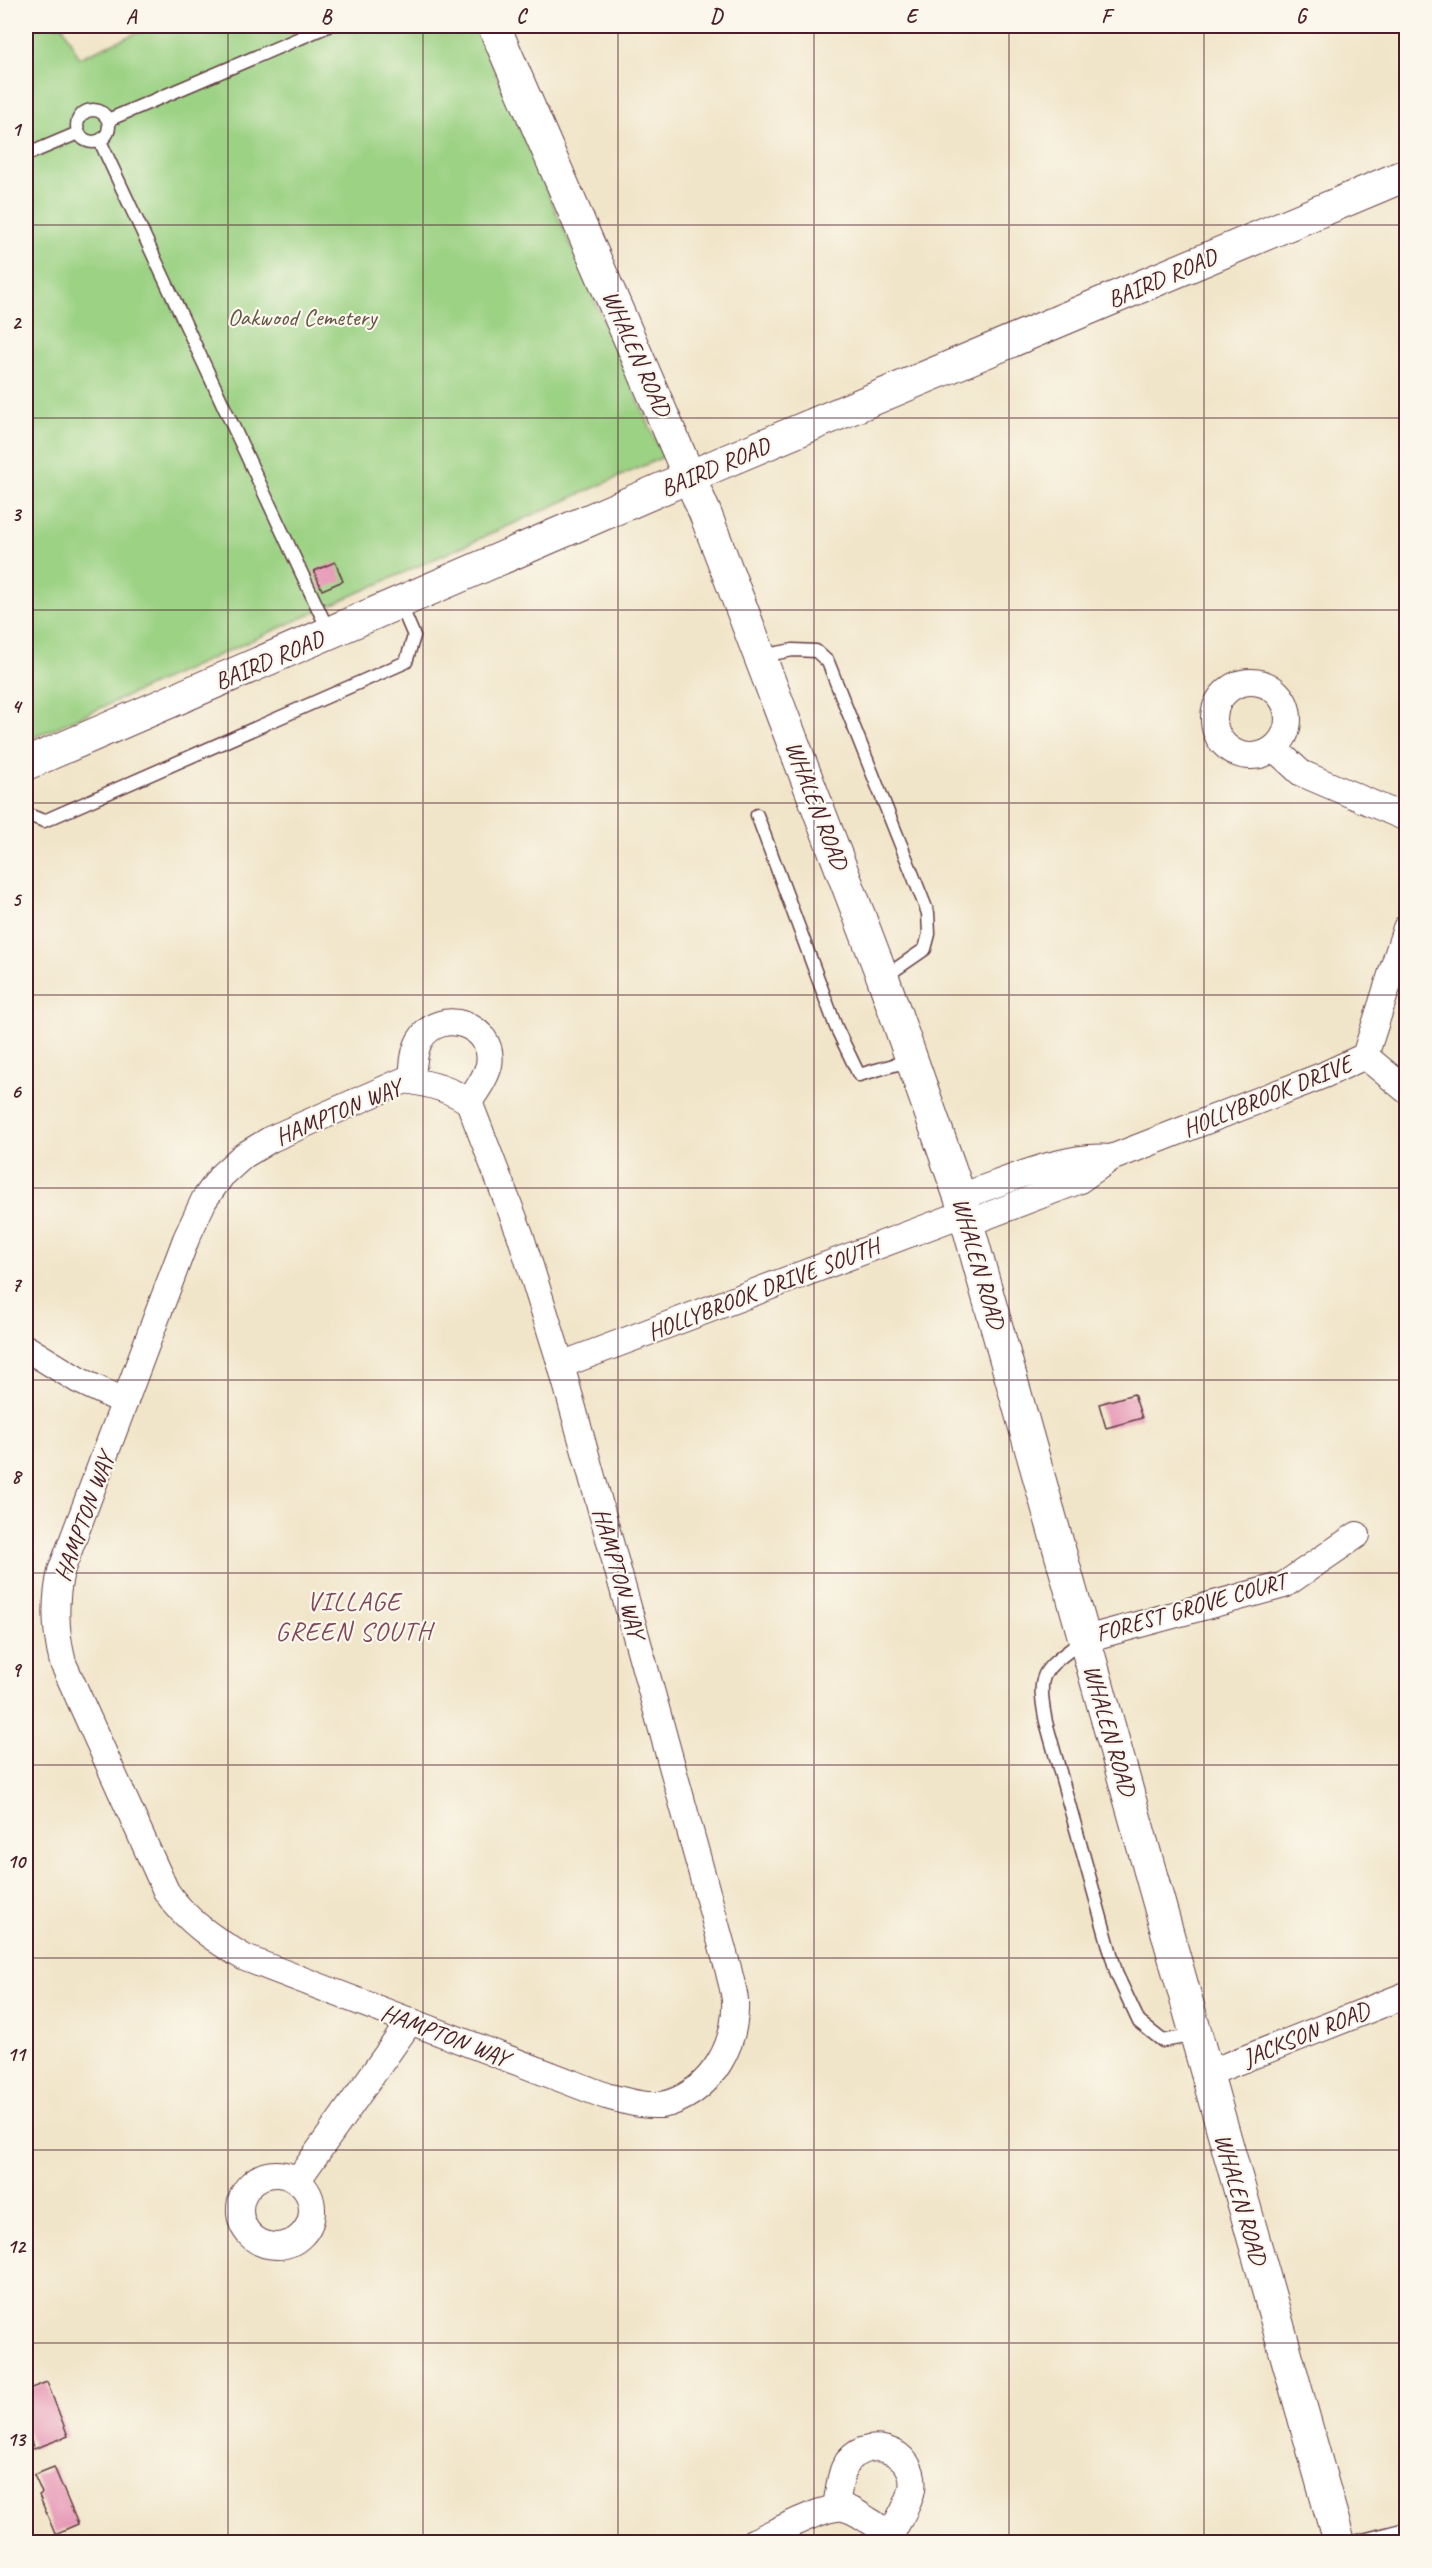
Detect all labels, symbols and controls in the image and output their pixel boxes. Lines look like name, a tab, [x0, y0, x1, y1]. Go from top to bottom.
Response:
text: A	[126, 4, 138, 29]
text: B	[321, 4, 333, 29]
text: C	[516, 4, 528, 29]
text: D	[710, 4, 724, 29]
text: E	[906, 4, 920, 29]
text: F	[1101, 4, 1115, 29]
text: G	[1296, 4, 1309, 29]
text: 1	[12, 117, 23, 142]
street label: BAIRD ROAD	[1103, 241, 1223, 315]
street label: WHALEN ROAD	[596, 285, 679, 422]
park label: Oakwood Cemetery	[228, 302, 378, 332]
text: 2	[12, 310, 23, 335]
street label: BAIRD ROAD	[656, 430, 776, 504]
text: 3	[12, 502, 23, 527]
street label: BAIRD ROAD	[210, 623, 330, 697]
text: 4	[12, 694, 24, 719]
street label: WHALEN ROAD	[779, 737, 856, 875]
text: 5	[12, 887, 23, 912]
street label: HOLLYBROOK DRIVE	[1178, 1047, 1358, 1143]
street label: HAMPTON WAY	[270, 1070, 410, 1152]
text: 6	[11, 1079, 22, 1104]
street label: WHALEN ROAD	[946, 1194, 1013, 1334]
street label: HOLLYBROOK DRIVE SOUTH	[643, 1229, 887, 1347]
text: 7	[12, 1272, 23, 1297]
street label: HAMPTON WAY	[47, 1444, 123, 1585]
text: 8	[12, 1464, 24, 1489]
street label: HAMPTON WAY	[586, 1504, 653, 1646]
street label: FOREST GROVE COURT	[1092, 1564, 1295, 1649]
district label: VILLAGE GREEN SOUTH	[275, 1585, 436, 1648]
text: 9	[12, 1657, 23, 1682]
street label: WHALEN ROAD	[1077, 1661, 1144, 1801]
text: 10	[7, 1849, 27, 1874]
street label: JACKSON ROAD	[1237, 1994, 1376, 2073]
street label: HAMPTON WAY	[377, 1997, 518, 2075]
text: 11	[7, 2042, 27, 2067]
street label: WHALEN ROAD	[1208, 2130, 1275, 2270]
text: 12	[7, 2234, 27, 2259]
text: 13	[7, 2427, 27, 2452]

